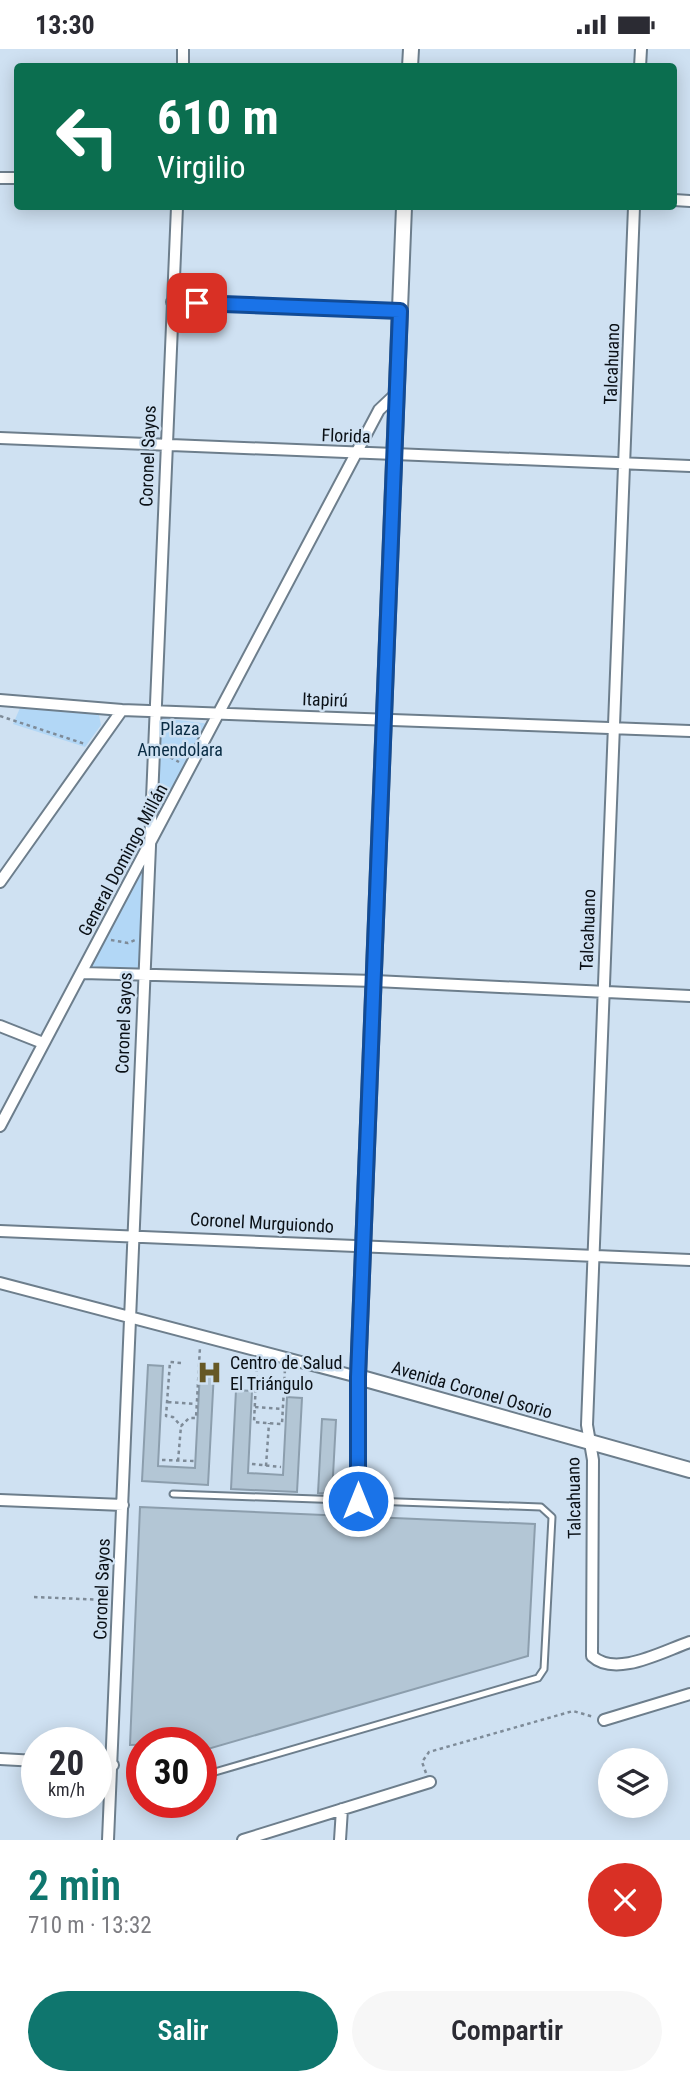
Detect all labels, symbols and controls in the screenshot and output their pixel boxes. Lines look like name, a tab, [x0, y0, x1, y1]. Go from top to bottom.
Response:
text: 13:30	[35, 10, 95, 40]
text: 610 m	[157, 89, 279, 146]
icon: left	[42, 91, 133, 182]
text: Virgilio	[157, 148, 246, 186]
pin	[167, 273, 227, 333]
icon: arrive	[178, 284, 216, 322]
street label: Talcahuano	[600, 323, 623, 405]
street label: Coronel Sayos	[135, 405, 160, 507]
street label: Florida	[321, 424, 371, 447]
street label: Itapirú	[302, 688, 348, 711]
park label: Plaza Amendolara	[137, 718, 223, 760]
street label: General Domingo Millán	[74, 780, 172, 939]
street label: Talcahuano	[576, 889, 599, 971]
street label: Coronel Sayos	[111, 972, 136, 1074]
street label: Coronel Murguiondo	[190, 1208, 335, 1237]
place label: Centro de Salud El Triángulo	[230, 1352, 342, 1394]
street label: Avenida Coronel Osorio	[389, 1357, 555, 1423]
hospital icon: Centro de Salud El Triángulo	[196, 1359, 224, 1387]
street label: Talcahuano	[562, 1457, 585, 1539]
position arrow	[321, 1464, 395, 1538]
street label: Coronel Sayos	[89, 1538, 114, 1640]
speed limit sign: 30	[126, 1727, 217, 1818]
text: 20	[49, 1743, 84, 1784]
map controls	[598, 1748, 668, 1818]
button: layers	[598, 1748, 668, 1818]
text: km/h	[48, 1779, 85, 1800]
text: 2 min	[28, 1861, 121, 1910]
button: close	[588, 1863, 662, 1937]
text: 710 m · 13:32	[28, 1912, 152, 1939]
button: Salir	[28, 1991, 338, 2071]
button: Compartir	[352, 1991, 662, 2071]

